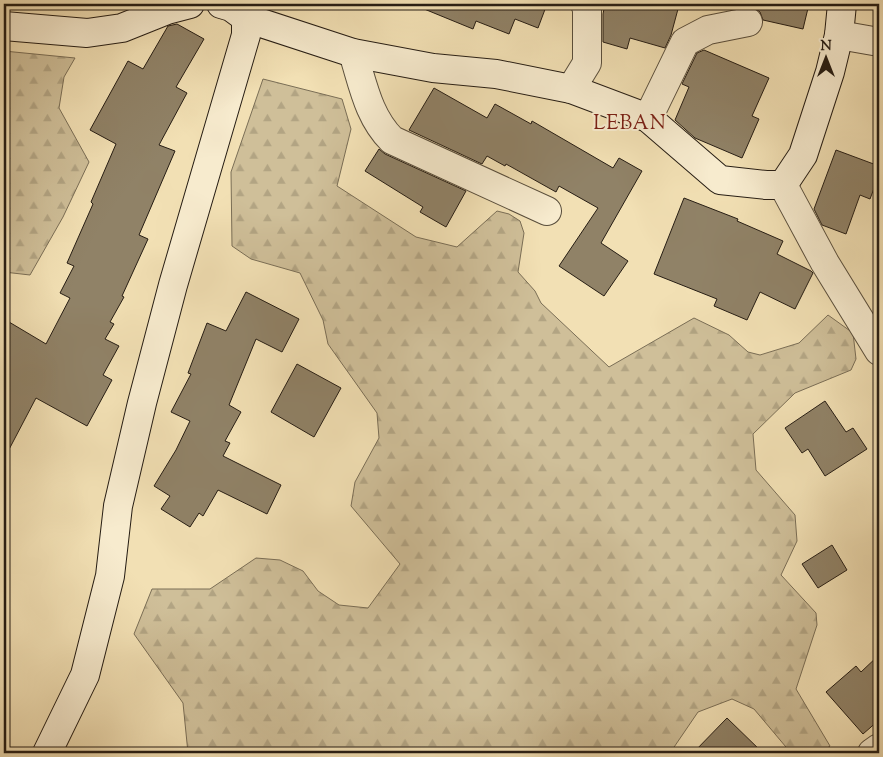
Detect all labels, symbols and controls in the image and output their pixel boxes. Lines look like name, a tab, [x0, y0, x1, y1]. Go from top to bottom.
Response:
north arrow	[800, 32, 850, 82]
text: N	[820, 37, 832, 57]
district label: LEBAN	[593, 110, 667, 139]

